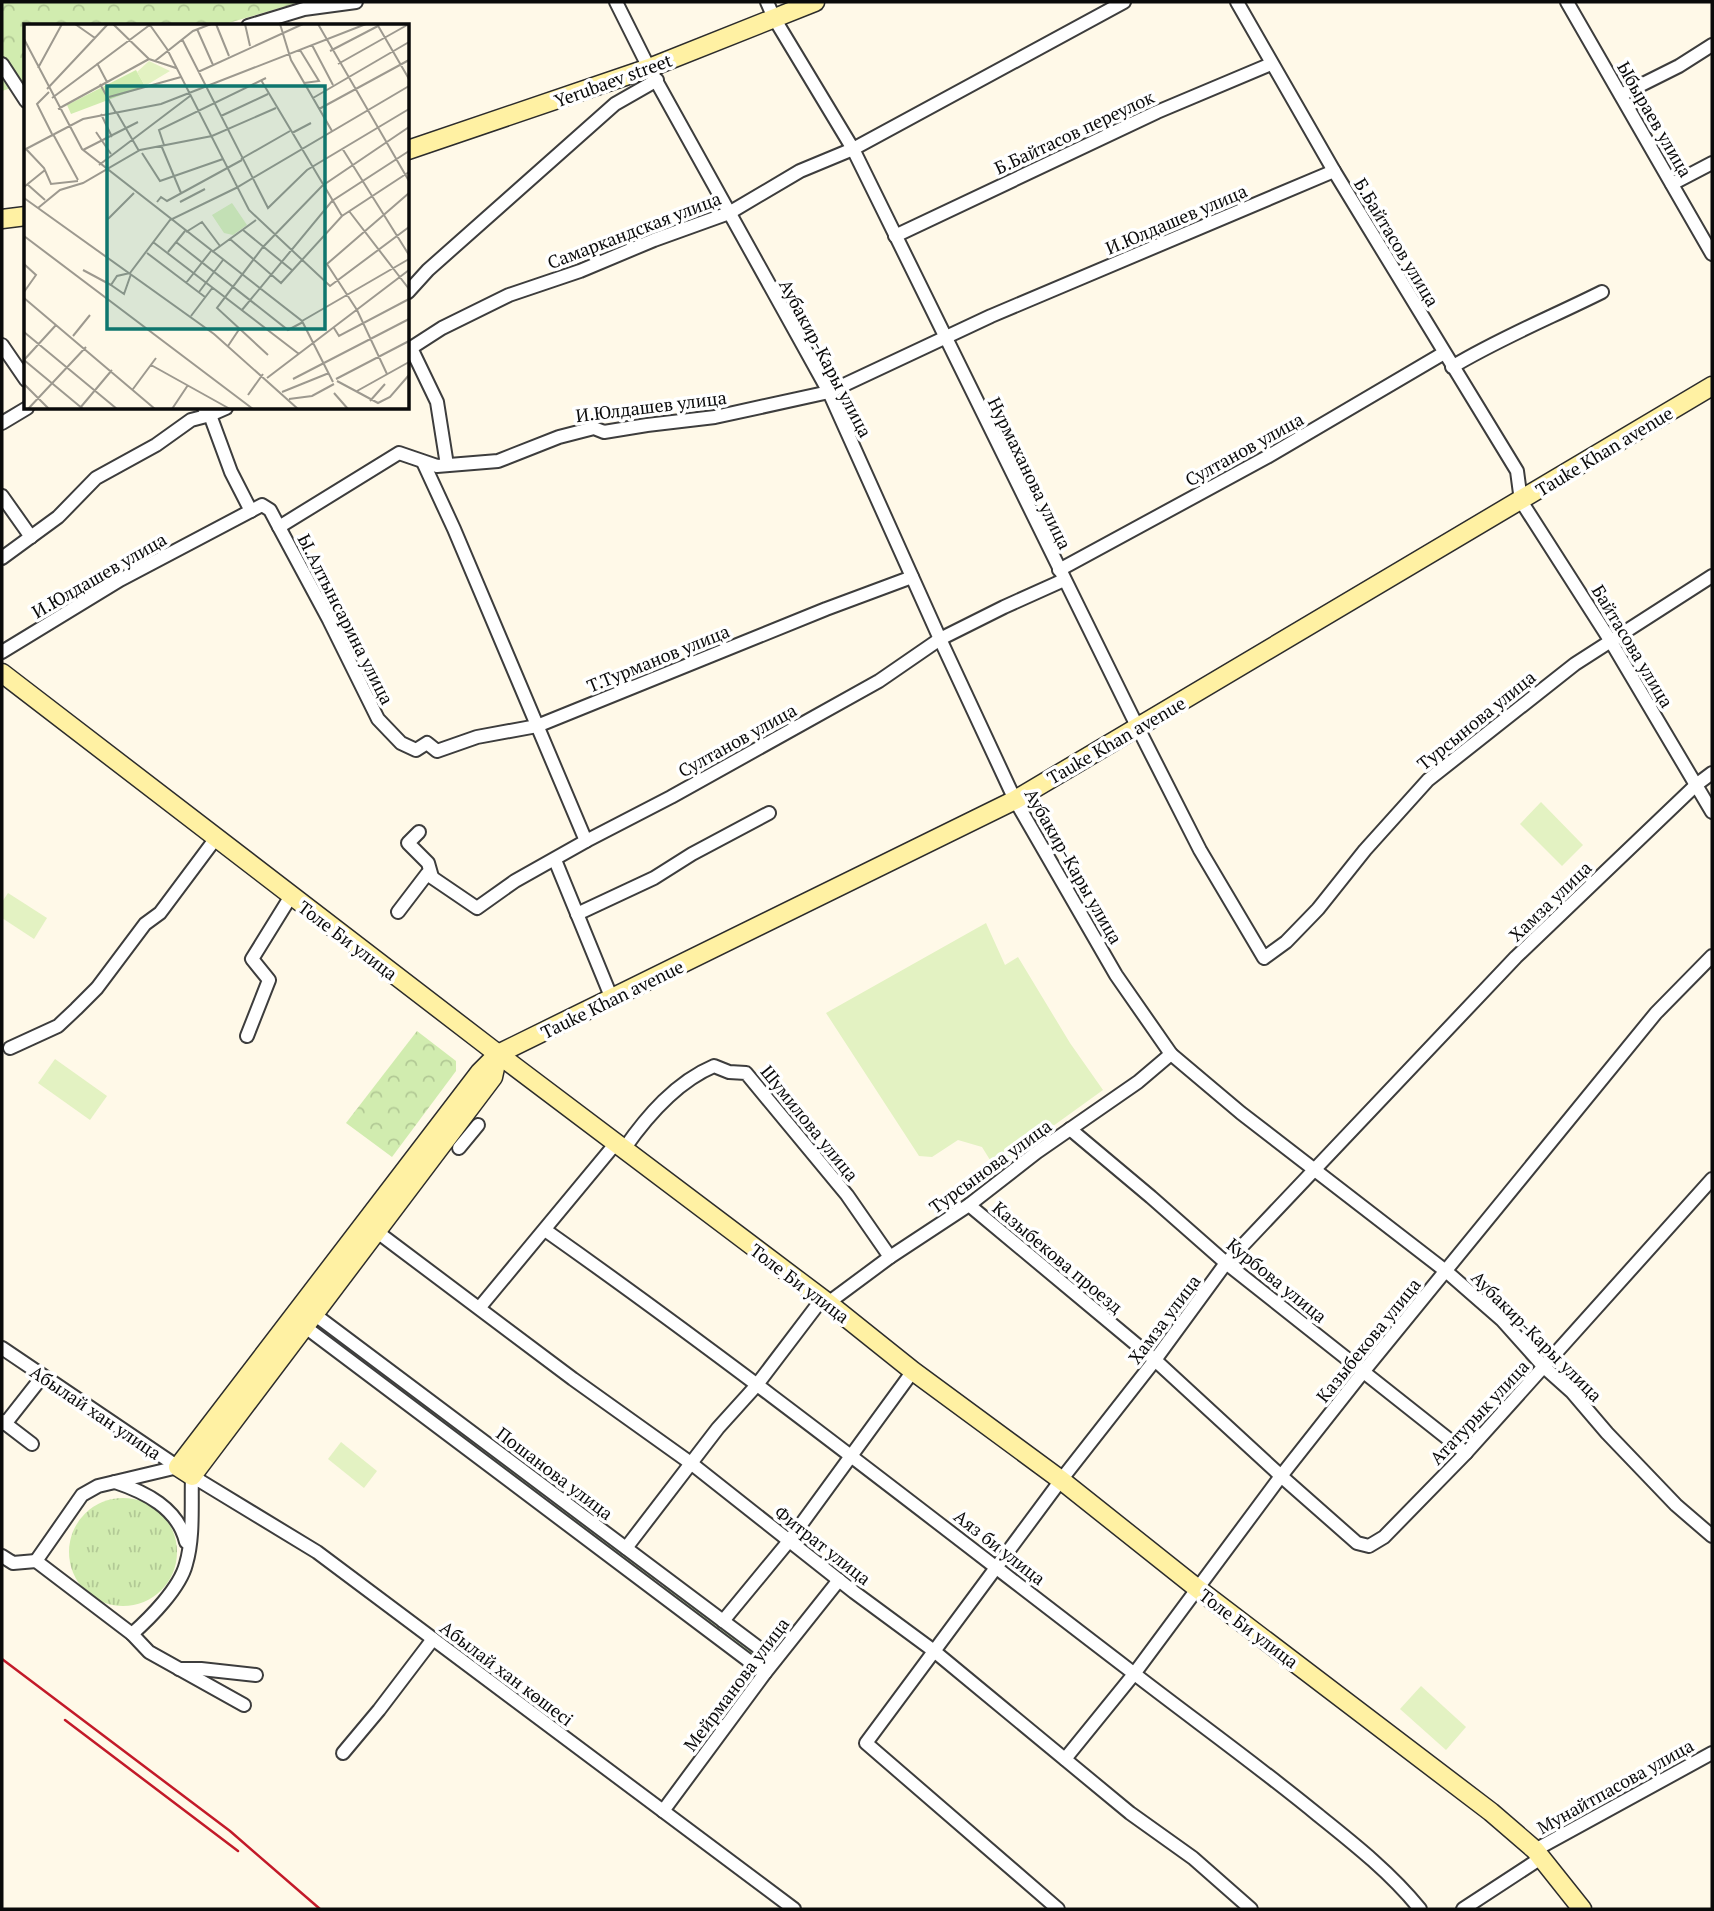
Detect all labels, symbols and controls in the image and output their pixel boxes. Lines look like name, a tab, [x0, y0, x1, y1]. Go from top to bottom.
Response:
inset map	[24, 24, 410, 410]
street label: Yerubaev street	[551, 47, 675, 112]
street label: Ыбыраев улица	[1612, 57, 1698, 181]
street label: Б.Байтасов переулок	[990, 84, 1158, 180]
street label: Б.Байтасов улица	[1349, 173, 1445, 311]
street label: И.Юлдашев улица	[1101, 178, 1251, 260]
street label: Самаркандская улица	[544, 186, 724, 274]
street label: Аубакир-Кары улица	[774, 275, 878, 441]
street label: И.Юлдашев улица	[574, 385, 728, 427]
street label: Нурмаханова улица	[983, 393, 1077, 553]
street label: Tauke Khan avenue	[1531, 401, 1677, 501]
street label: Султанов улица	[1180, 407, 1308, 491]
street label: И.Юлдашев улица	[27, 527, 171, 623]
street label: Ы.Алтынсарина улица	[293, 530, 399, 708]
street label: Байтасова улица	[1587, 580, 1679, 712]
street label: Т.Турманов улица	[583, 618, 733, 698]
street label: Турсынова улица	[1412, 665, 1540, 775]
street label: Tauke Khan avenue	[1042, 691, 1190, 789]
street label: Султанов улица	[673, 698, 801, 782]
street label: Аубакир-Кары улица	[1020, 784, 1128, 948]
street label: Хамза улица	[1504, 856, 1596, 946]
street label: Толе Би улица	[293, 895, 403, 985]
street label: Tauke Khan avenue	[537, 954, 687, 1044]
street label: Шумилова улица	[756, 1060, 864, 1186]
street label: Турсынова улица	[924, 1113, 1056, 1219]
street label: Казыбекова проезд	[988, 1195, 1128, 1319]
street label: Курбова улица	[1222, 1232, 1332, 1328]
street label: Толе Би улица	[745, 1238, 855, 1328]
street label: Аубакир-Кары улица	[1466, 1265, 1608, 1407]
street label: Хамза улица	[1123, 1269, 1205, 1369]
street label: Казыбекова улица	[1310, 1273, 1426, 1407]
street label: Ататурык улица	[1424, 1354, 1534, 1470]
street label: Абылай хан улица	[26, 1359, 166, 1465]
street label: Пошанова улица	[492, 1421, 618, 1525]
street label: Фитрат улица	[770, 1500, 876, 1590]
street label: Аяз би улица	[949, 1504, 1051, 1590]
street label: Толе Би улица	[1194, 1583, 1304, 1673]
street label: Мейрманова улица	[678, 1612, 794, 1756]
street label: Абылай хан көшесі	[436, 1615, 578, 1731]
street label: Мунайтпасова улица	[1532, 1733, 1698, 1839]

